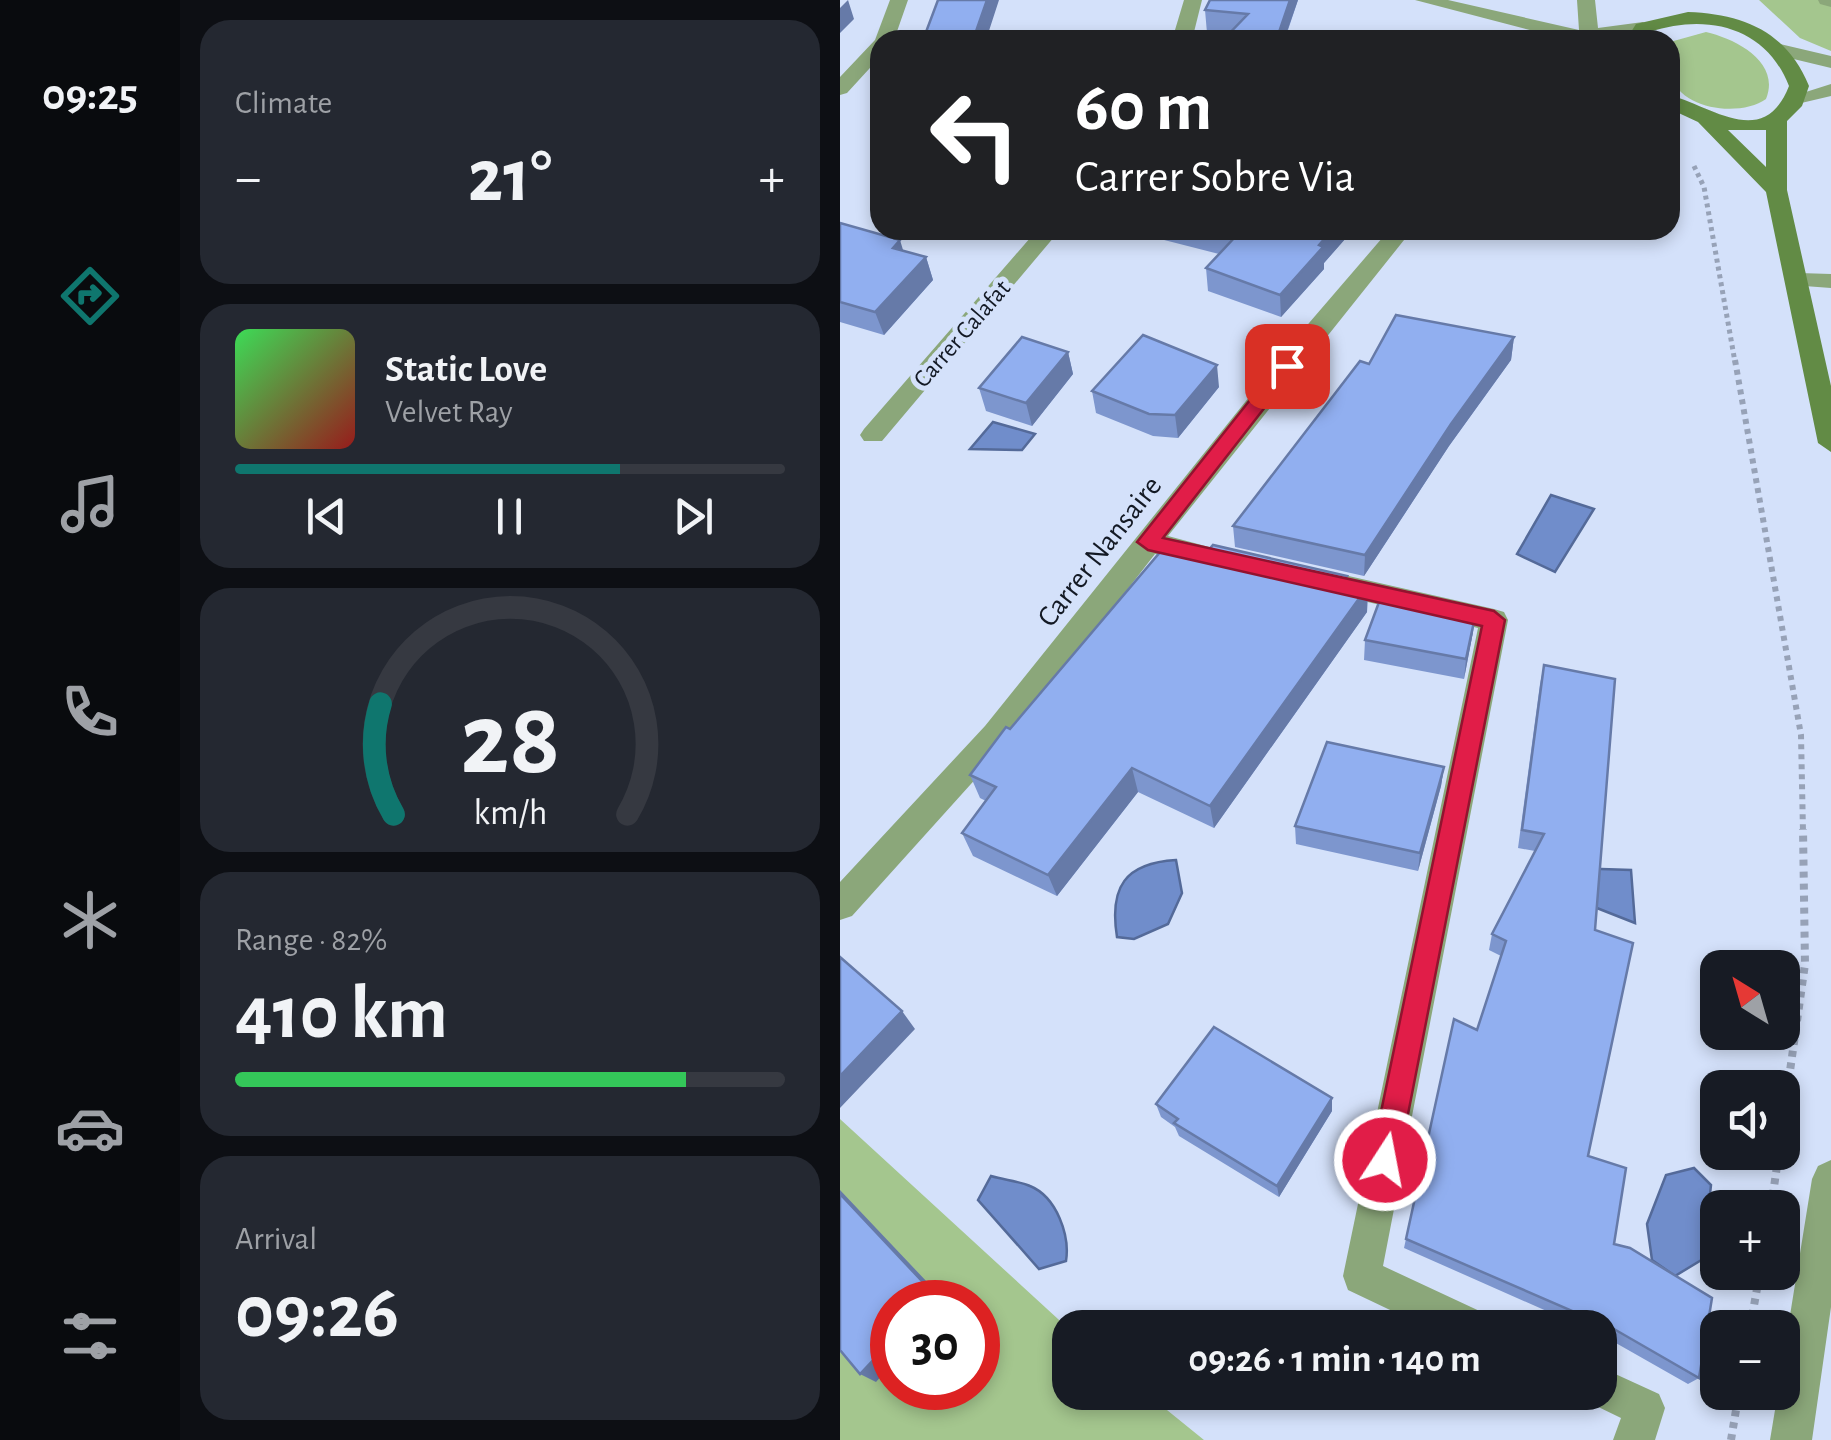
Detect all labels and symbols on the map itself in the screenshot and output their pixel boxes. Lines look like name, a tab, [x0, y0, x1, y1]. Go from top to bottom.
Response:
street label: Carrer Calafat	[909, 276, 1015, 392]
pin	[1245, 324, 1330, 409]
street label: Carrer Nansaire	[1032, 471, 1168, 632]
north arrow	[1700, 950, 1800, 1050]
position arrow	[1333, 1108, 1437, 1212]
speed limit sign: 30	[870, 1280, 1000, 1410]

